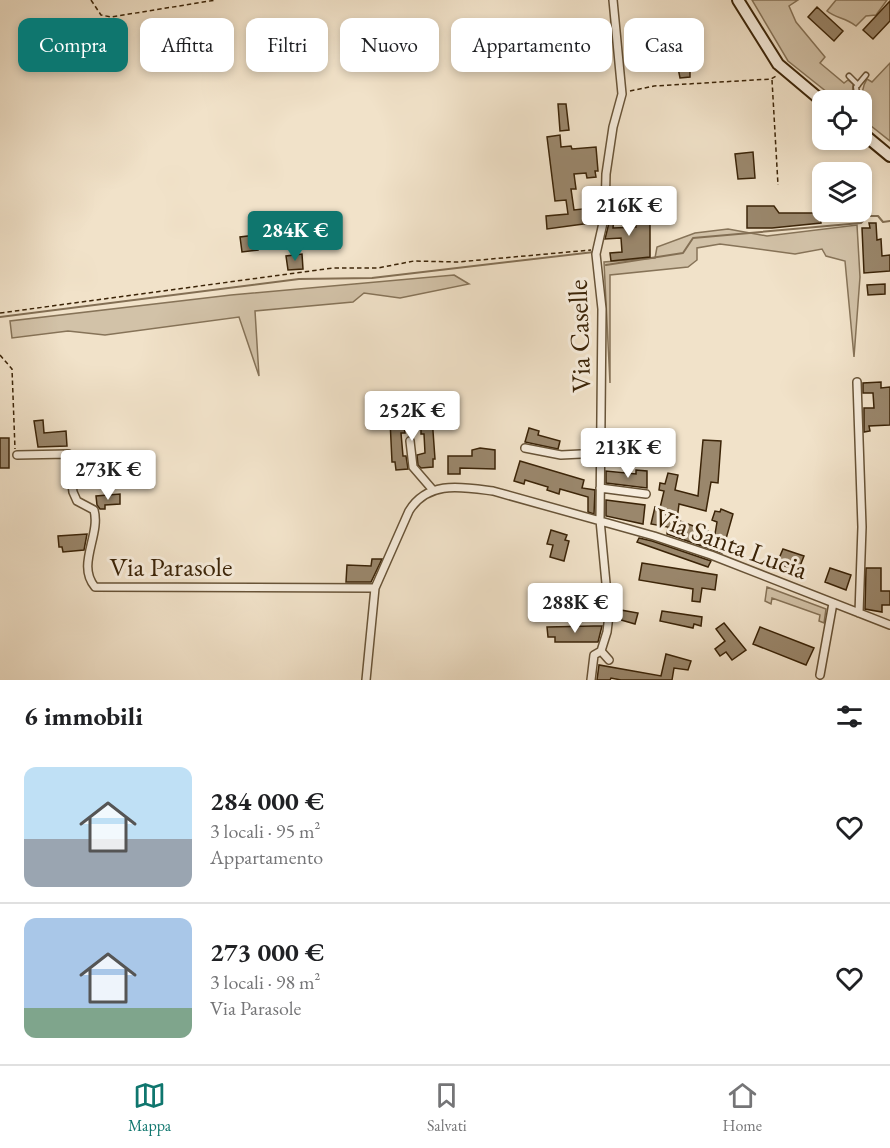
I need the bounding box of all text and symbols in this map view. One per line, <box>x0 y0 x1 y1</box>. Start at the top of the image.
chip: Compra <box>18 18 128 72</box>
chip: Affitta <box>140 18 234 72</box>
chip: Filtri <box>246 18 328 72</box>
chip: Nuovo <box>340 18 439 72</box>
chip: Appartamento <box>451 18 612 72</box>
chip: Casa <box>624 18 704 72</box>
map controls <box>812 90 872 222</box>
button: locate <box>812 90 872 150</box>
button: layers <box>812 162 872 222</box>
pin: 216K € <box>580 186 678 237</box>
text: 216K € <box>596 192 662 218</box>
pin: 284K € <box>246 211 344 262</box>
text: 284K € <box>262 217 328 243</box>
street label: Via Caselle <box>560 279 598 393</box>
pin: 252K € <box>363 391 461 442</box>
text: 252K € <box>379 397 445 423</box>
pin: 213K € <box>579 428 677 479</box>
text: 213K € <box>595 434 661 460</box>
pin: 273K € <box>59 450 157 501</box>
text: 273K € <box>75 456 141 482</box>
street label: Via Santa Lucia <box>649 499 813 587</box>
street label: Via Parasole <box>109 549 233 584</box>
pin: 288K € <box>526 583 624 634</box>
text: 288K € <box>542 589 608 615</box>
text: 6 immobili <box>24 699 143 733</box>
icon: filters <box>833 700 866 733</box>
text: 284 000 € <box>210 784 324 818</box>
icon: home <box>72 791 144 863</box>
icon: heart <box>833 811 866 844</box>
text: 3 locali · 95 m² <box>210 818 321 844</box>
text: Appartamento <box>210 844 323 870</box>
text: 273 000 € <box>210 935 324 969</box>
icon: home <box>72 942 144 1014</box>
icon: heart <box>833 962 866 995</box>
text: 3 locali · 98 m² <box>210 969 321 995</box>
text: Via Parasole <box>210 995 301 1021</box>
tab: Mappa <box>128 1079 171 1136</box>
tab: Salvati <box>427 1079 467 1136</box>
tab: Home <box>722 1079 762 1136</box>

